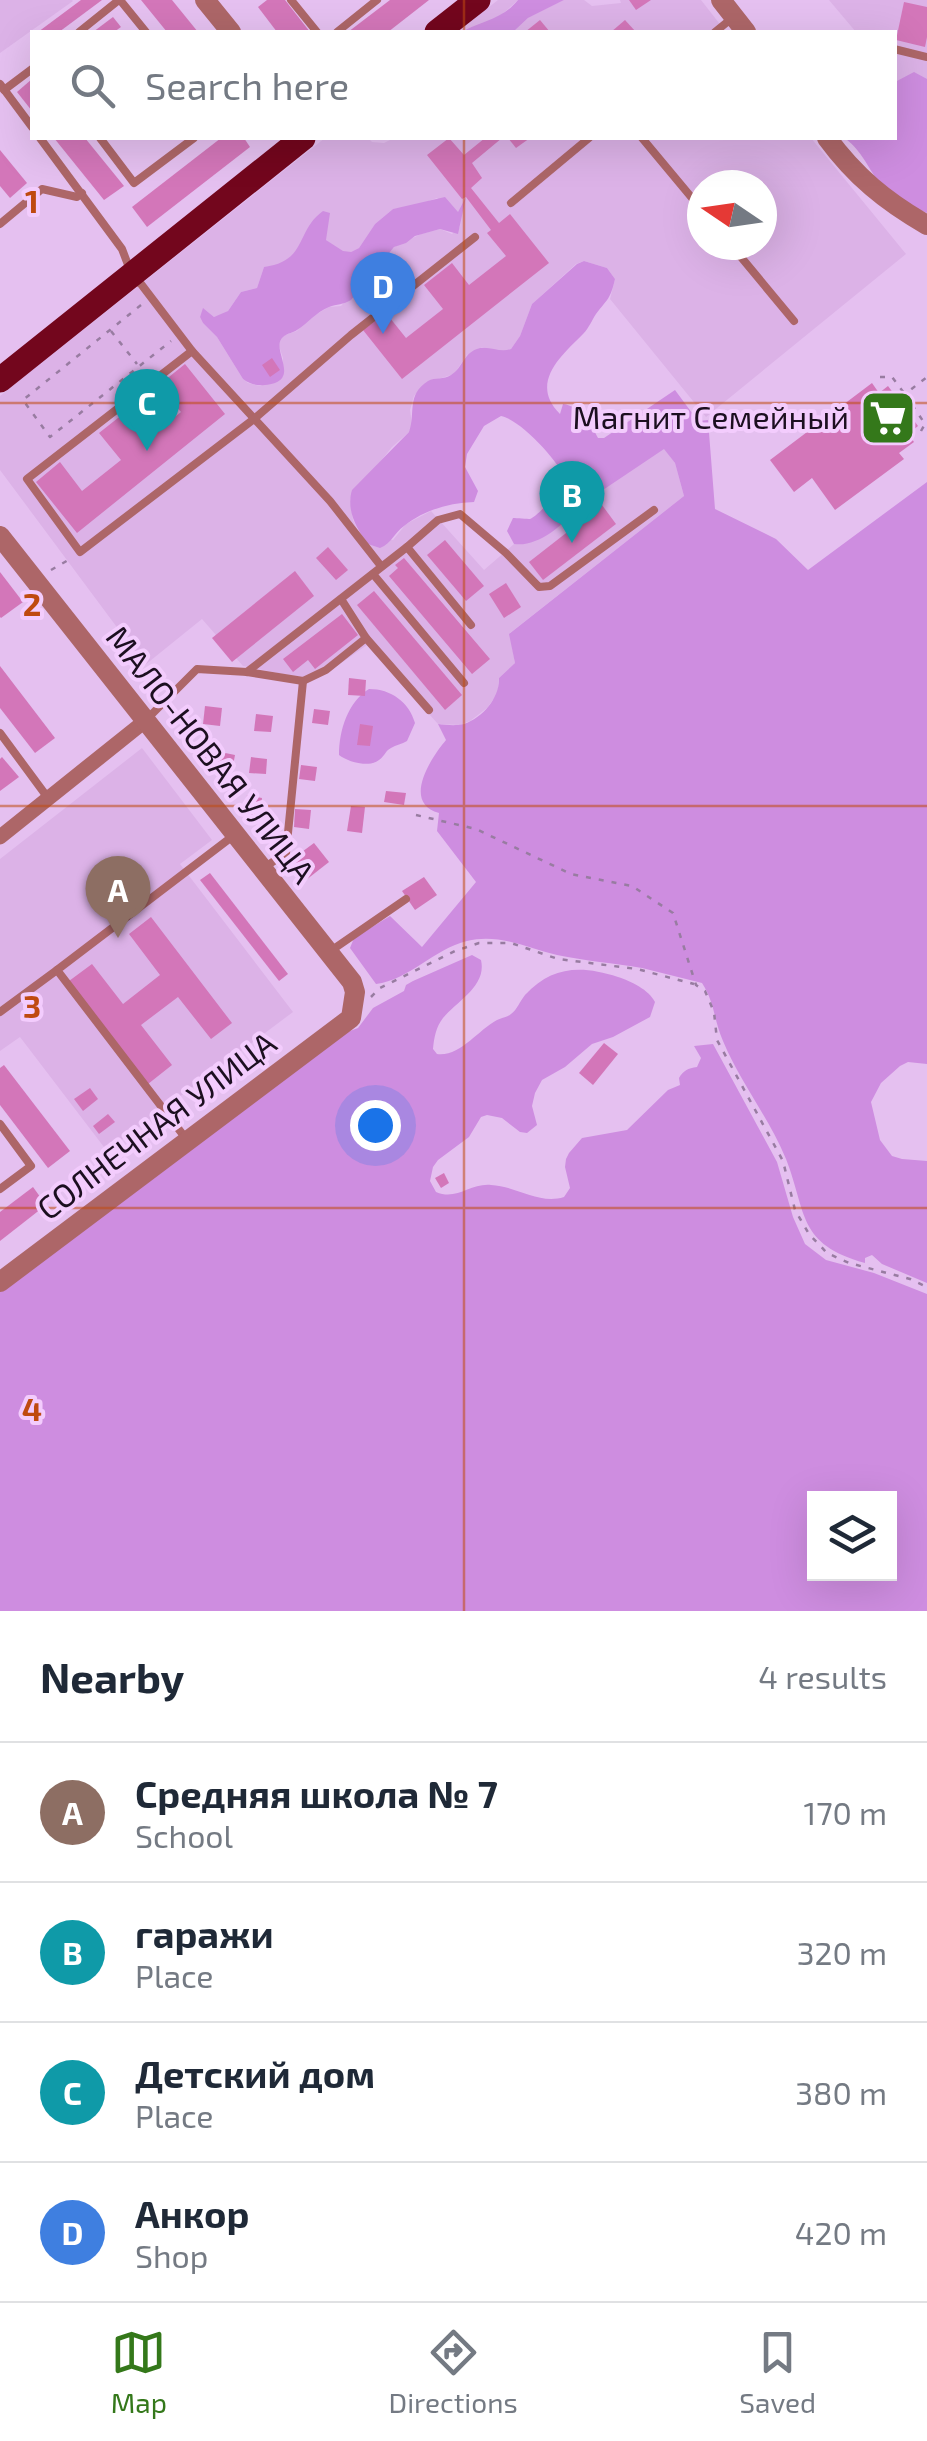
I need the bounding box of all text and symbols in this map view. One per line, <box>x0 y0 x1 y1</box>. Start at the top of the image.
search box <box>30 30 897 140</box>
icon: search <box>65 58 120 113</box>
text: Search here <box>145 62 349 108</box>
north arrow <box>687 170 777 260</box>
text: 1 <box>25 181 39 219</box>
pin: D <box>350 252 416 334</box>
pin: C <box>114 368 180 451</box>
supermarket icon: Магнит Семейный <box>858 388 918 448</box>
place label: Магнит Семейный <box>573 397 849 435</box>
pin: B <box>540 460 604 543</box>
text: 2 <box>23 584 41 622</box>
street label: МАЛО-НОВАЯ УЛИЦА <box>100 618 324 890</box>
pin: A <box>86 856 150 938</box>
text: 3 <box>23 986 41 1024</box>
street label: СОЛНЕЧНАЯ УЛИЦА <box>29 1022 283 1226</box>
your location <box>350 1100 401 1151</box>
text: 4 <box>22 1389 42 1427</box>
map controls <box>807 1491 897 1581</box>
button: layers <box>807 1491 897 1581</box>
text: Nearby <box>40 1651 184 1701</box>
text: 4 results <box>758 1657 887 1695</box>
text: Средняя школа № 7 <box>135 1770 498 1816</box>
text: A <box>62 1793 83 1831</box>
text: 170 m <box>803 1793 887 1831</box>
text: School <box>135 1816 233 1854</box>
text: гаражи <box>135 1910 274 1956</box>
text: B <box>62 1933 83 1971</box>
text: 320 m <box>797 1933 887 1971</box>
text: Place <box>135 1956 214 1994</box>
text: Детский дом <box>135 2050 375 2096</box>
text: C <box>63 2073 82 2111</box>
text: 380 m <box>795 2073 887 2111</box>
text: Place <box>135 2096 214 2134</box>
text: Анкор <box>135 2190 249 2236</box>
text: D <box>62 2213 83 2251</box>
text: 420 m <box>795 2213 887 2251</box>
text: Shop <box>135 2236 208 2274</box>
tab: Map <box>111 2325 167 2419</box>
tab: Directions <box>389 2325 518 2419</box>
tab: Saved <box>739 2325 816 2419</box>

